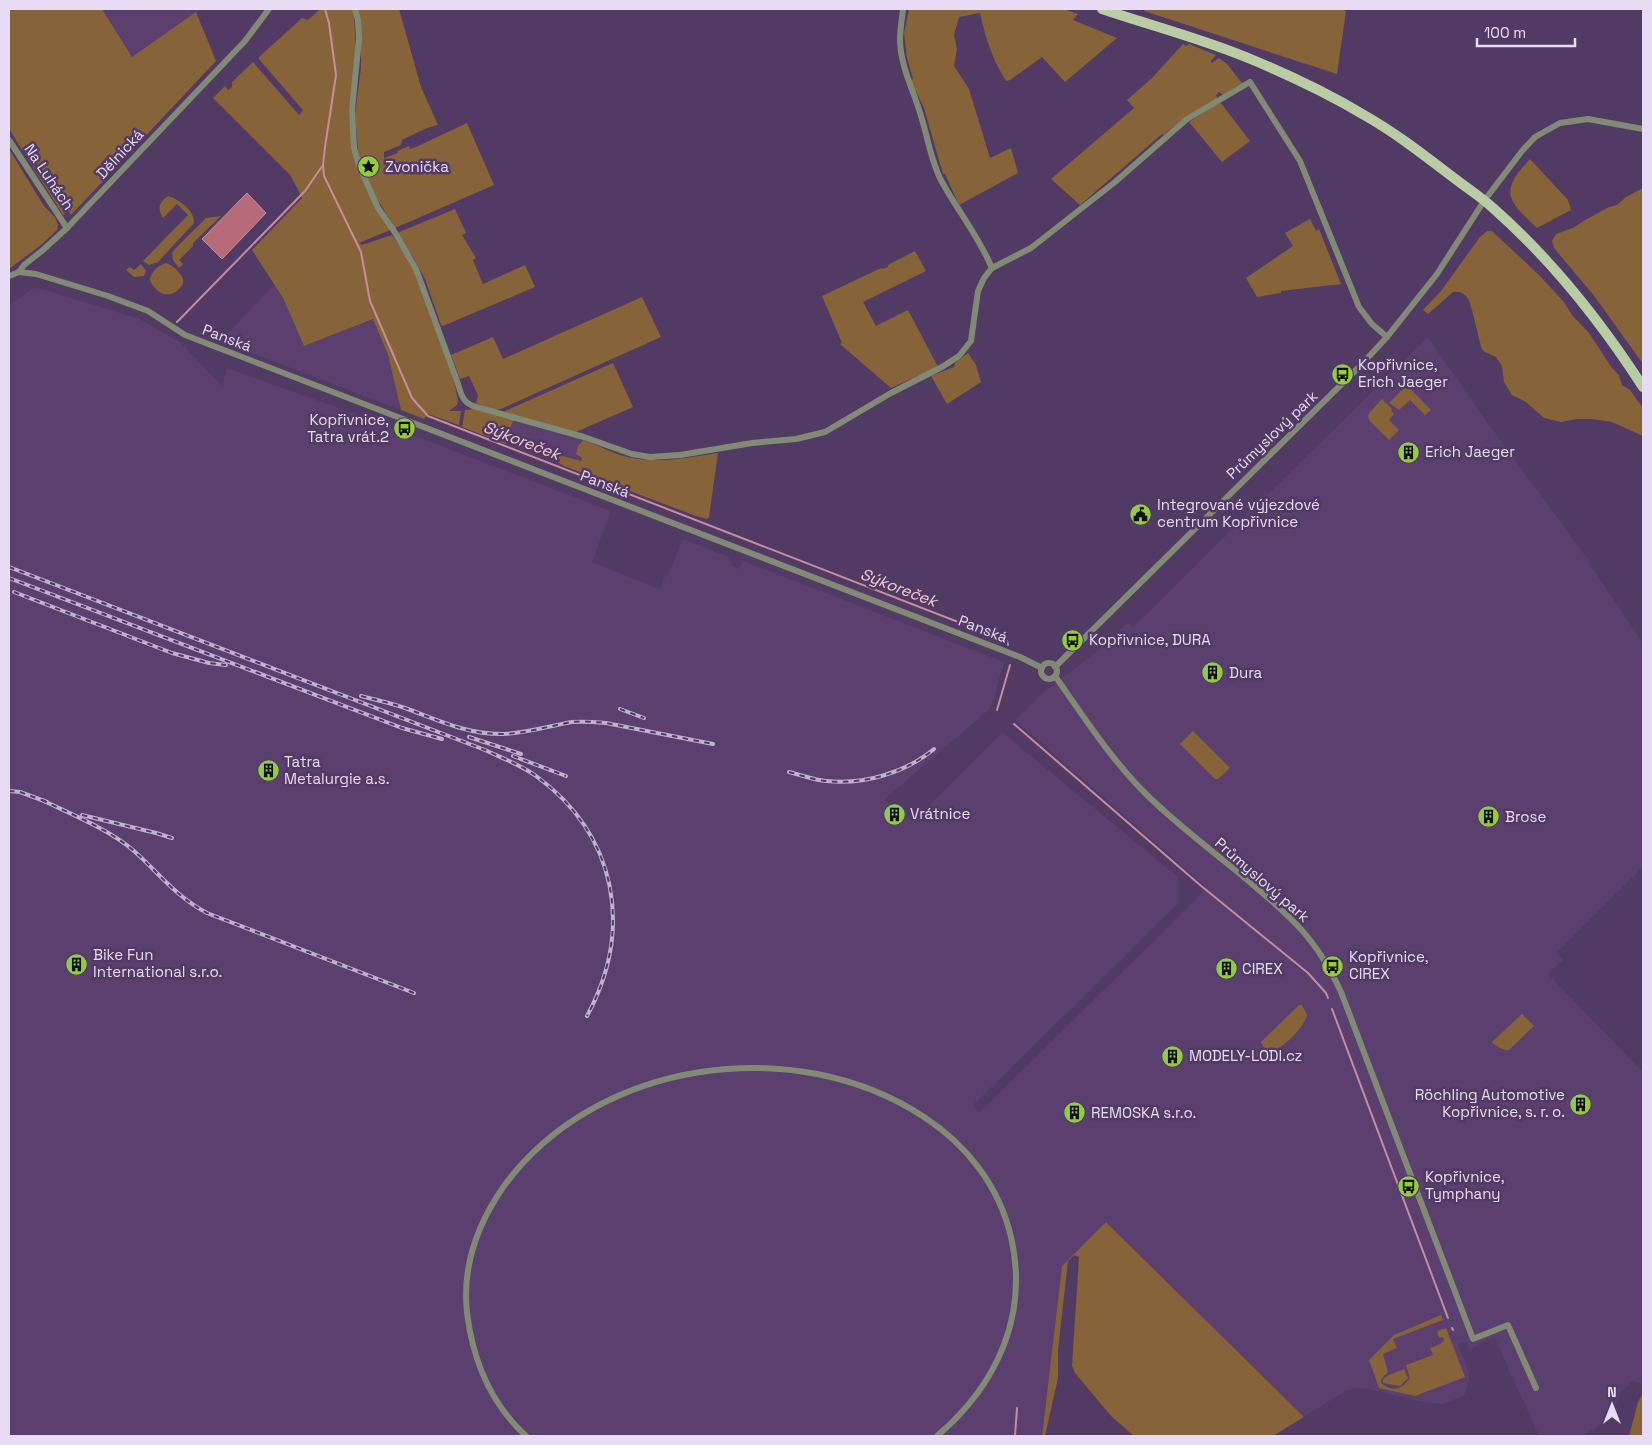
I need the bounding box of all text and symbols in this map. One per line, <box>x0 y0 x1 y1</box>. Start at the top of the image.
scale bar <box>1477 15 1574 47</box>
text: 100 m <box>1484 23 1526 42</box>
street label: Dělnická <box>92 125 148 182</box>
street label: Na Luhách <box>20 140 78 213</box>
place icon: Zvonička <box>357 155 381 179</box>
place label: Zvonička <box>385 157 449 176</box>
street label: Panská <box>200 320 255 356</box>
place label: Kopřivnice, Erich Jaeger <box>1358 355 1448 391</box>
bus stop icon: Kopřivnice, Erich Jaeger <box>1330 362 1354 386</box>
street label: Průmyslový park <box>1222 386 1321 483</box>
place label: Kopřivnice, Tatra vrát.2 <box>307 410 389 446</box>
water label: Sýkoreček <box>480 416 565 466</box>
bus stop icon: Kopřivnice, Tatra vrát.2 <box>393 417 417 441</box>
building icon: Erich Jaeger <box>1397 440 1421 464</box>
place label: Erich Jaeger <box>1425 442 1515 461</box>
street label: Panská <box>578 466 633 502</box>
place label: Integrované výjezdové centrum Kopřivnice <box>1157 495 1320 531</box>
public building icon: Integrované výjezdové centrum Kopřivnice <box>1129 502 1153 526</box>
water label: Sýkoreček <box>857 563 942 613</box>
street label: Panská <box>956 611 1011 647</box>
bus stop icon: Kopřivnice, DURA <box>1061 628 1085 652</box>
place label: Kopřivnice, DURA <box>1089 630 1211 649</box>
building icon: Dura <box>1201 661 1225 685</box>
place label: Dura <box>1229 663 1263 682</box>
place label: Tatra Metalurgie a.s. <box>284 752 389 788</box>
building icon: Tatra Metalurgie a.s. <box>256 759 280 783</box>
building icon: Vrátnice <box>882 802 906 826</box>
place label: Vrátnice <box>910 804 970 823</box>
building icon: Brose <box>1477 805 1501 829</box>
place label: Brose <box>1505 807 1546 826</box>
street label: Průmyslový park <box>1211 833 1314 926</box>
place label: Bike Fun International s.r.o. <box>93 945 222 981</box>
place label: Kopřivnice, CIREX <box>1349 947 1429 983</box>
building icon: Bike Fun International s.r.o. <box>65 952 89 976</box>
bus stop icon: Kopřivnice, CIREX <box>1321 954 1345 978</box>
building icon: CIREX <box>1214 957 1238 981</box>
place label: CIREX <box>1242 959 1283 978</box>
building icon: MODELY-LODI.cz <box>1161 1044 1185 1068</box>
place label: MODELY-LODI.cz <box>1189 1046 1302 1065</box>
place label: Röchling Automotive Kopřivnice, s. r. o. <box>1415 1085 1565 1121</box>
building icon: Röchling Automotive Kopřivnice, s. r. o. <box>1569 1092 1593 1116</box>
building icon: REMOSKA s.r.o. <box>1063 1101 1087 1125</box>
place label: REMOSKA s.r.o. <box>1091 1103 1196 1122</box>
place label: Kopřivnice, Tymphany <box>1425 1167 1505 1203</box>
bus stop icon: Kopřivnice, Tymphany <box>1397 1174 1421 1198</box>
north arrow <box>1587 1380 1637 1430</box>
text: N <box>1607 1383 1617 1401</box>

